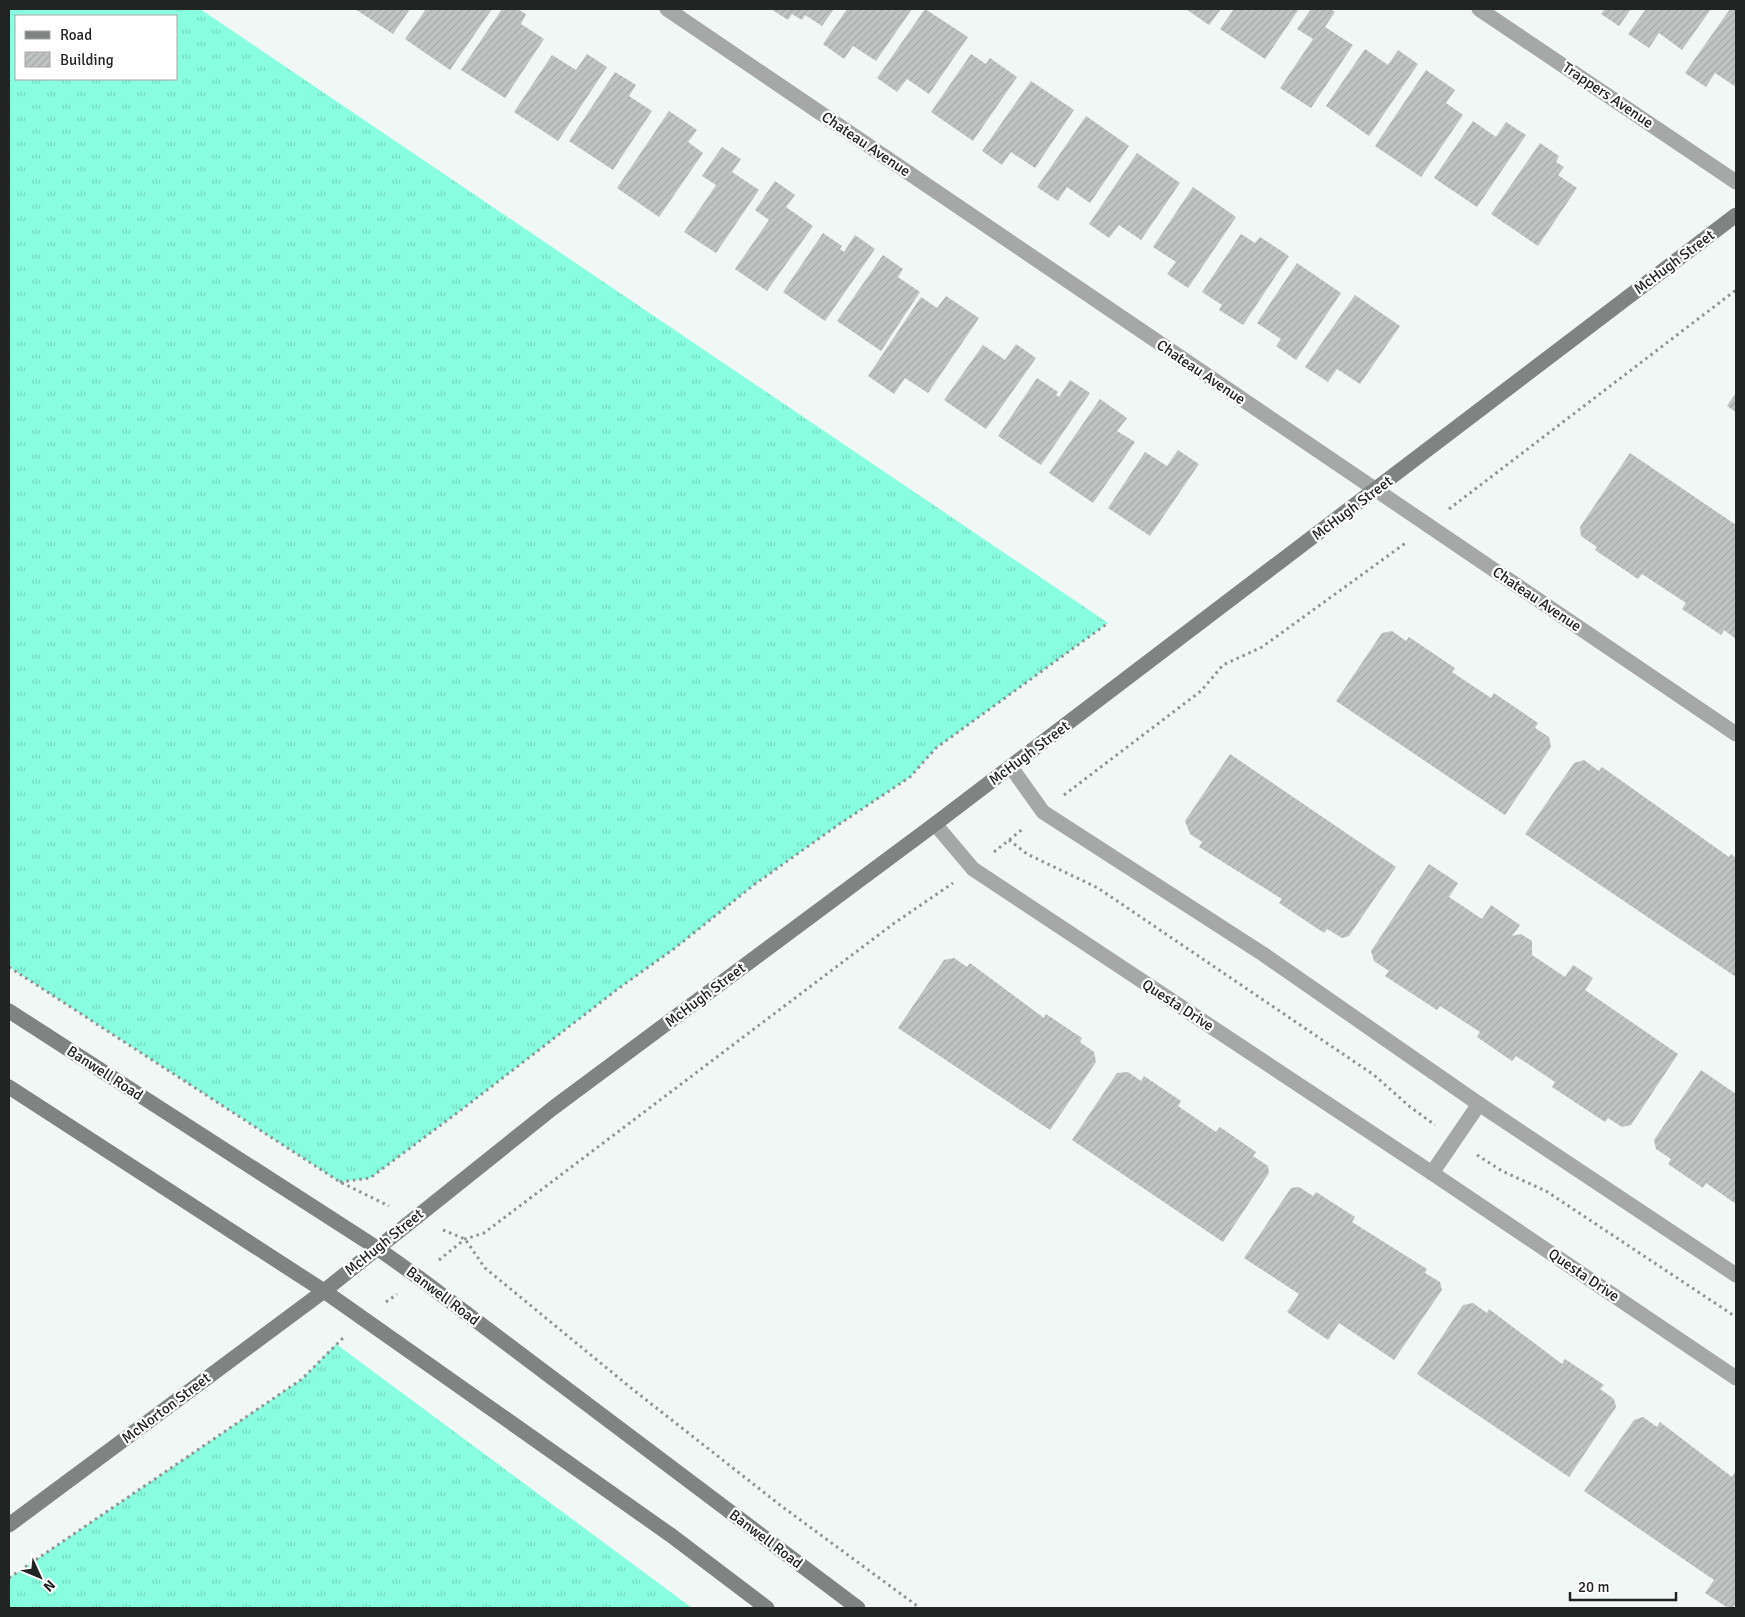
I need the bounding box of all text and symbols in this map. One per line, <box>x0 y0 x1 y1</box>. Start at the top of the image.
legend <box>15 15 178 80</box>
text: Road <box>60 26 92 44</box>
text: Building <box>60 51 114 69</box>
street label: Trappers Avenue <box>1559 58 1657 132</box>
street label: Chateau Avenue <box>818 108 914 180</box>
street label: McHugh Street <box>1630 226 1718 298</box>
street label: Chateau Avenue <box>1153 336 1249 408</box>
street label: McHugh Street <box>1308 472 1396 544</box>
street label: Chateau Avenue <box>1489 563 1585 635</box>
street label: McHugh Street <box>985 717 1073 789</box>
street label: McHugh Street <box>661 959 749 1031</box>
street label: Questa Drive <box>1139 975 1217 1035</box>
street label: Banwell Road <box>64 1042 146 1104</box>
street label: McHugh Street <box>341 1205 427 1279</box>
street label: Questa Drive <box>1545 1245 1623 1305</box>
street label: Banwell Road <box>403 1263 483 1329</box>
street label: McNorton Street <box>118 1369 214 1447</box>
street label: Banwell Road <box>726 1506 806 1572</box>
north arrow <box>15 1552 65 1602</box>
scale bar <box>1570 1570 1676 1602</box>
text: N <box>39 1576 58 1595</box>
text: 20 m <box>1578 1578 1609 1596</box>

